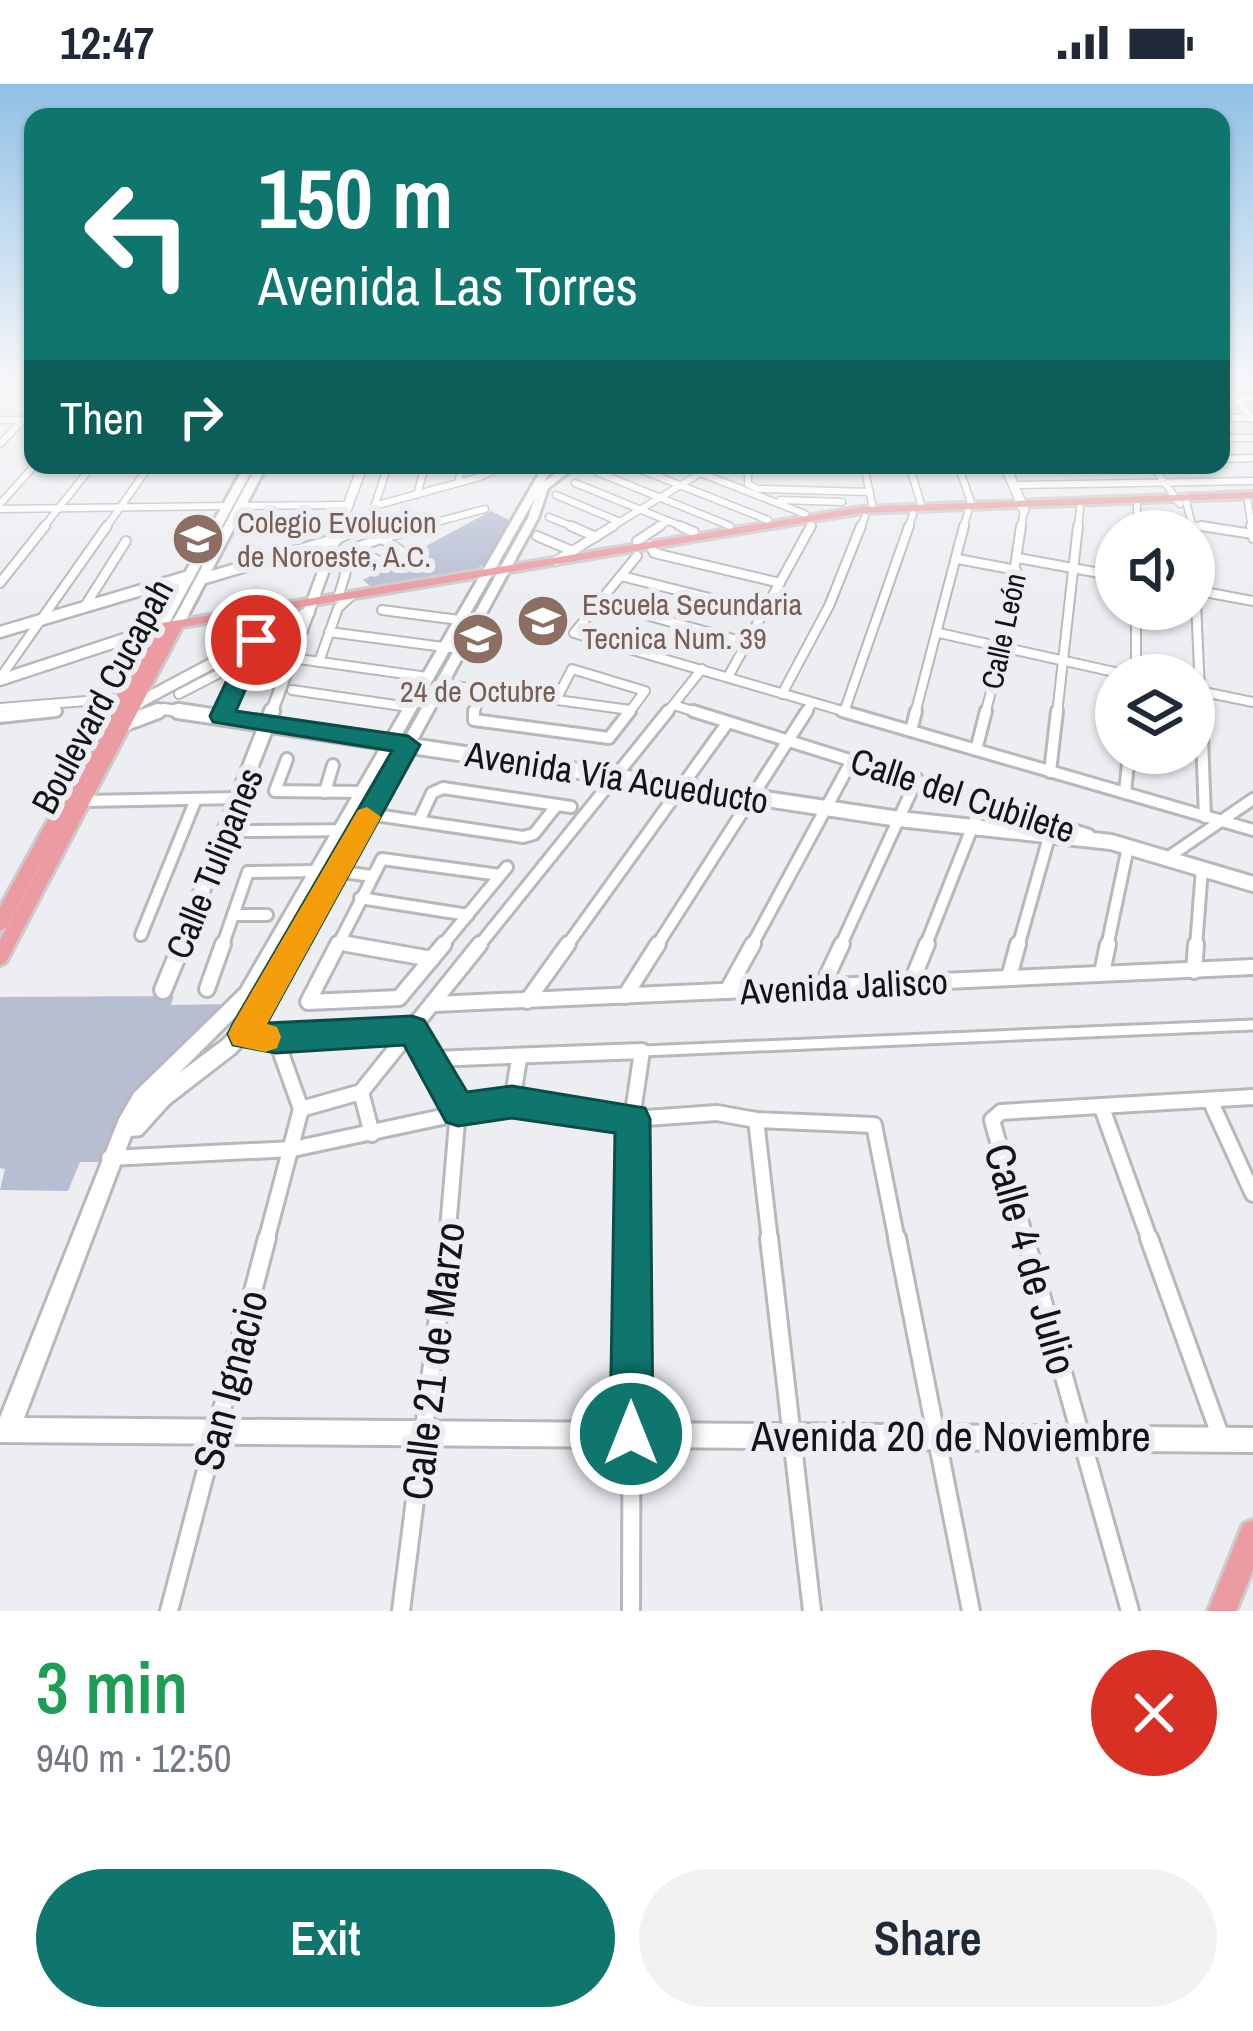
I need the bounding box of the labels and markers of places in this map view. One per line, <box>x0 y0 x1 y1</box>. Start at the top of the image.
place label: Colegio Evolucion de Noroeste, A.C. <box>237 502 437 576</box>
school or university icon: Colegio Evolucion de Noroeste, A.C. <box>170 511 226 567</box>
place label: Escuela Secundaria Tecnica Num. 39 <box>582 584 802 658</box>
pin <box>205 589 307 691</box>
school or university icon: Escuela Secundaria Tecnica Num. 39 <box>515 593 571 649</box>
school or university icon: 24 de Octubre <box>450 611 506 667</box>
place label: 24 de Octubre <box>400 671 556 711</box>

